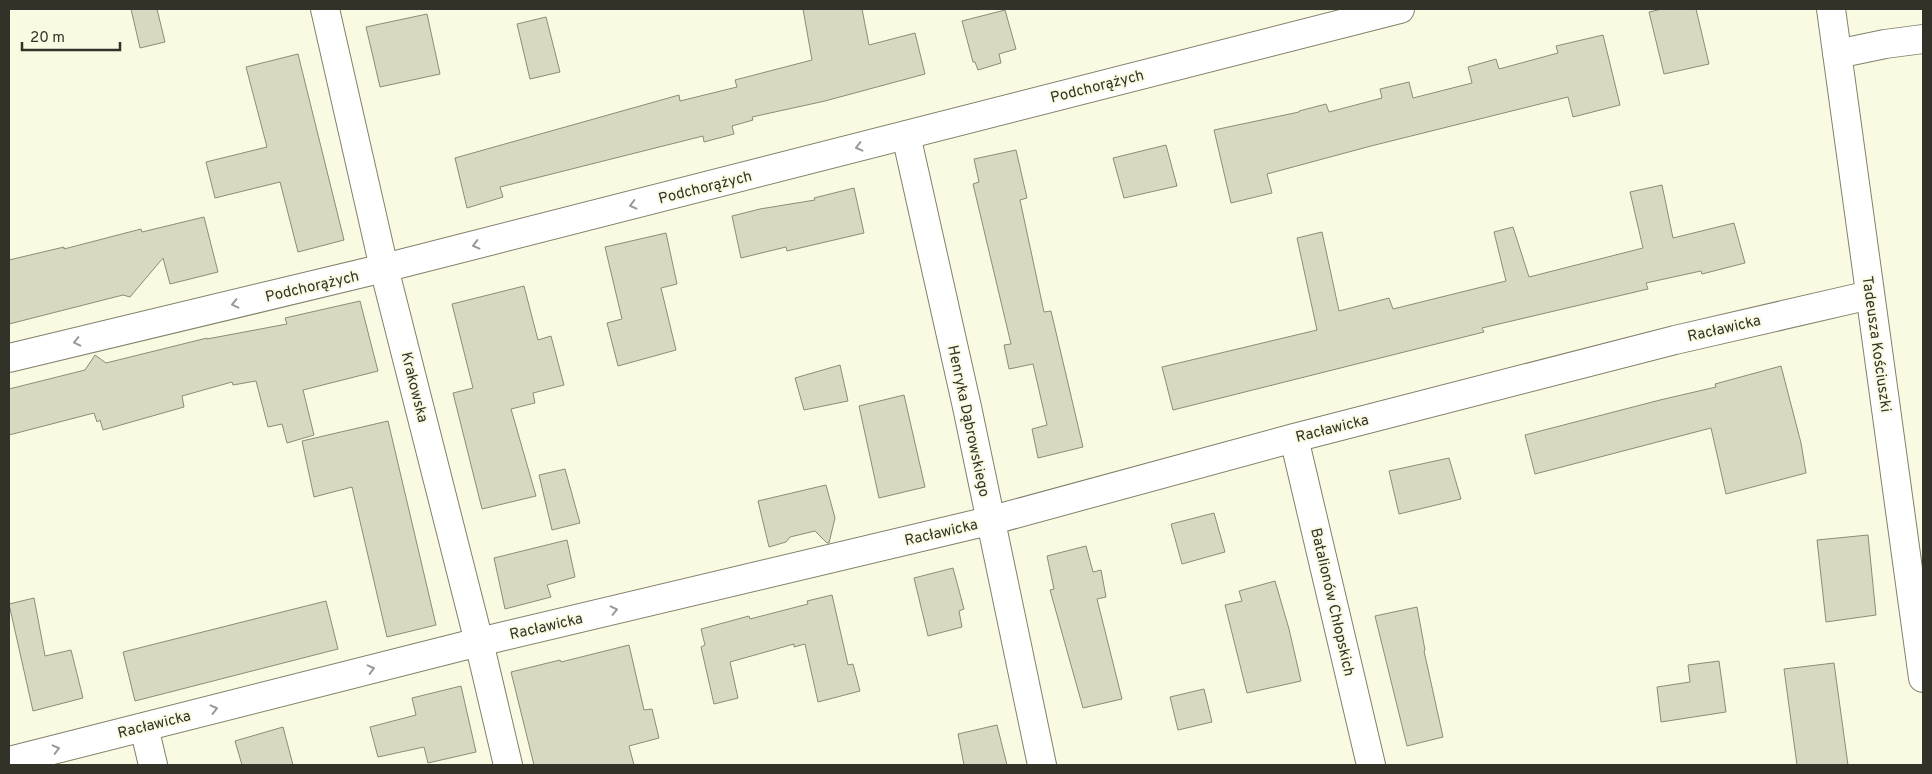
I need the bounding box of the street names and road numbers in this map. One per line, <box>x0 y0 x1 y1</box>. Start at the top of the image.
street label: Podchorążych <box>1049 67 1146 108</box>
street label: Podchorążych <box>657 168 754 209</box>
street label: Podchorążych <box>264 267 361 307</box>
street label: Tadeusza Kościuszki <box>1857 275 1894 414</box>
street label: Racławicka <box>1686 312 1763 347</box>
street label: Henryka Dąbrowskiego <box>942 344 993 499</box>
street label: Krakowska <box>396 350 431 425</box>
street label: Racławicka <box>1294 411 1371 448</box>
street label: Racławicka <box>903 516 980 551</box>
street label: Batalionów Chłopskich <box>1305 526 1358 678</box>
street label: Racławicka <box>508 610 585 645</box>
street label: Racławicka <box>116 707 193 744</box>

